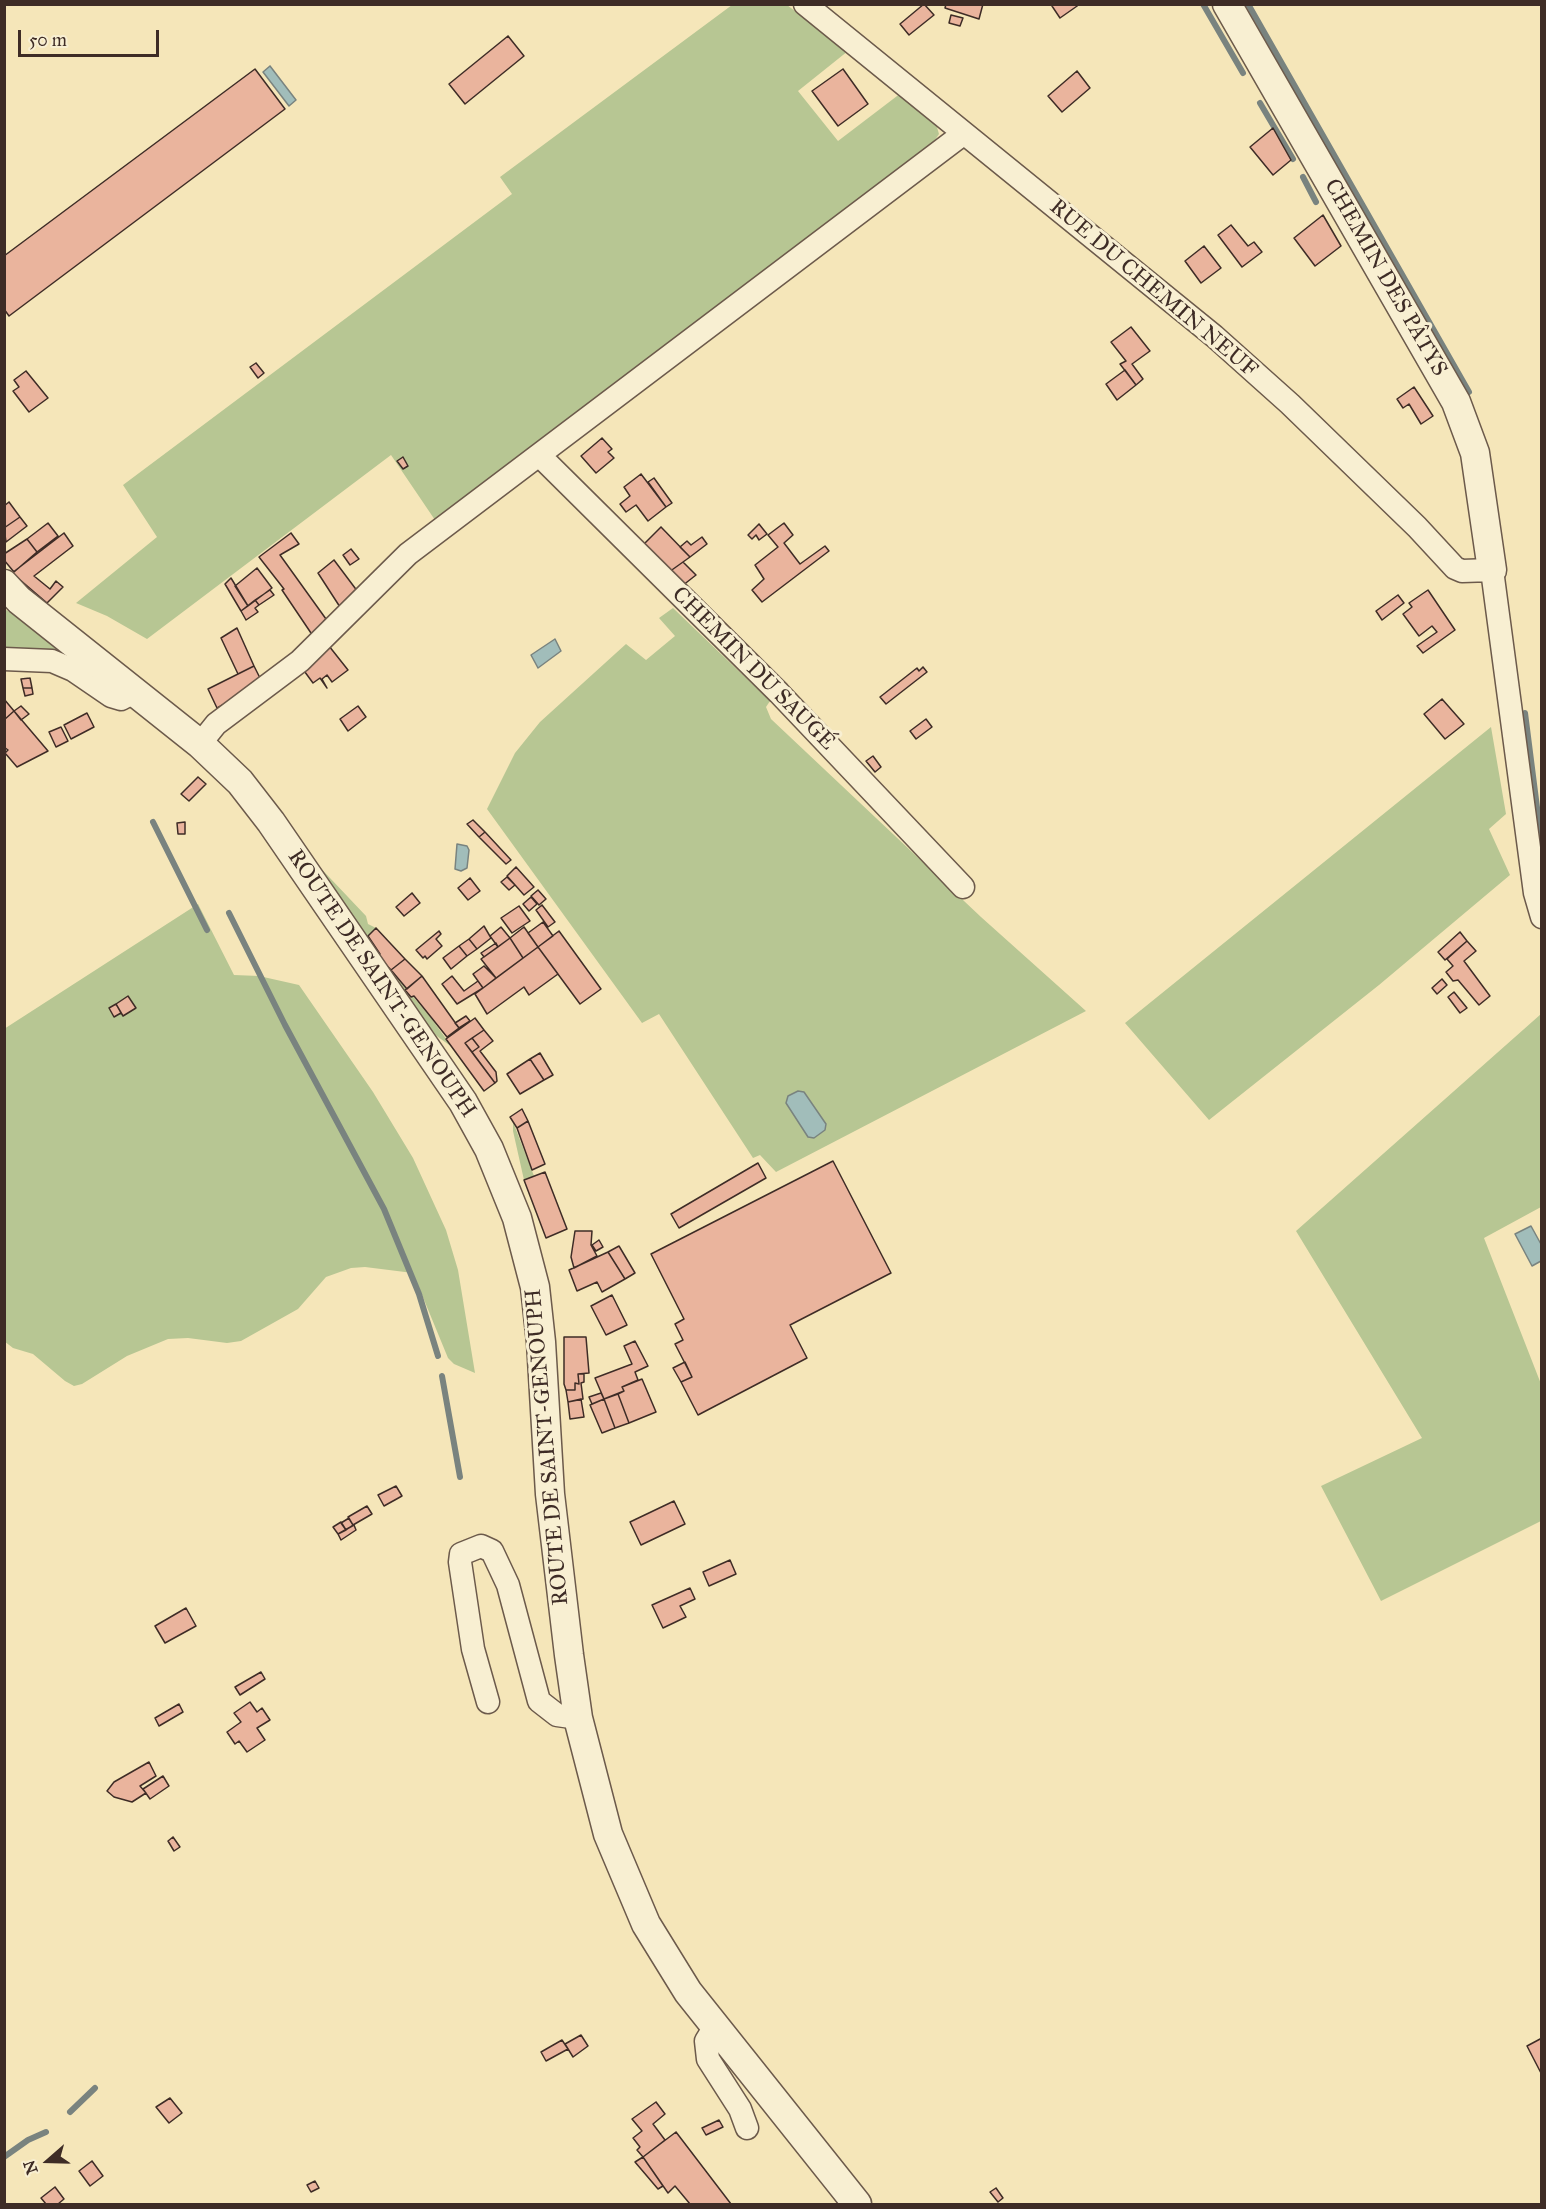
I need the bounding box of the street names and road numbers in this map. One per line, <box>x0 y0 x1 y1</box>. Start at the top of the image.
street label: CHEMIN DES PÂTYS <box>1318 175 1452 381</box>
street label: RUE DU CHEMIN NEUF <box>1044 194 1262 384</box>
street label: CHEMIN DU SAUGÉ <box>666 582 840 756</box>
street label: ROUTE DE SAINT-GENOUPH <box>281 845 481 1123</box>
street label: ROUTE DE SAINT-GENOUPH <box>521 1288 575 1606</box>

